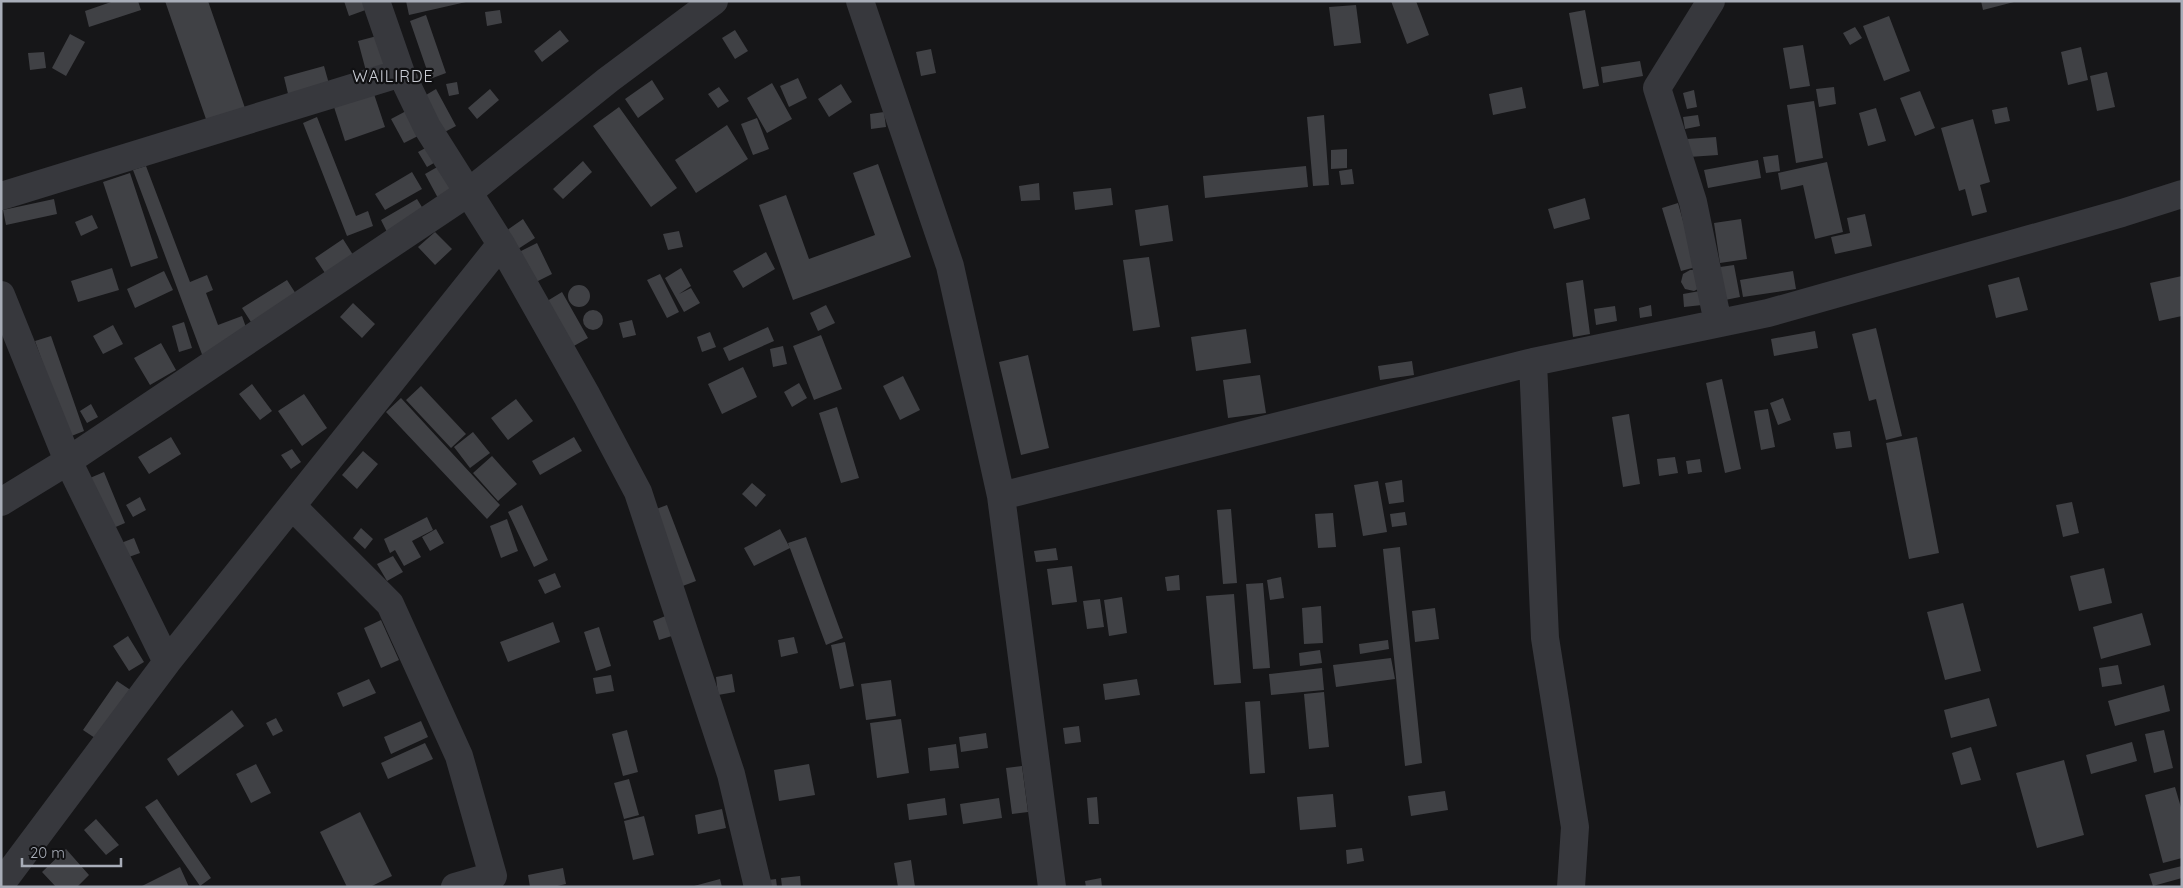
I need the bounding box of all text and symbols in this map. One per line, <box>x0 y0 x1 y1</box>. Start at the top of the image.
district label: WAILIRDE <box>352 66 434 86</box>
scale bar <box>22 836 121 868</box>
text: 20 m <box>30 843 65 862</box>

